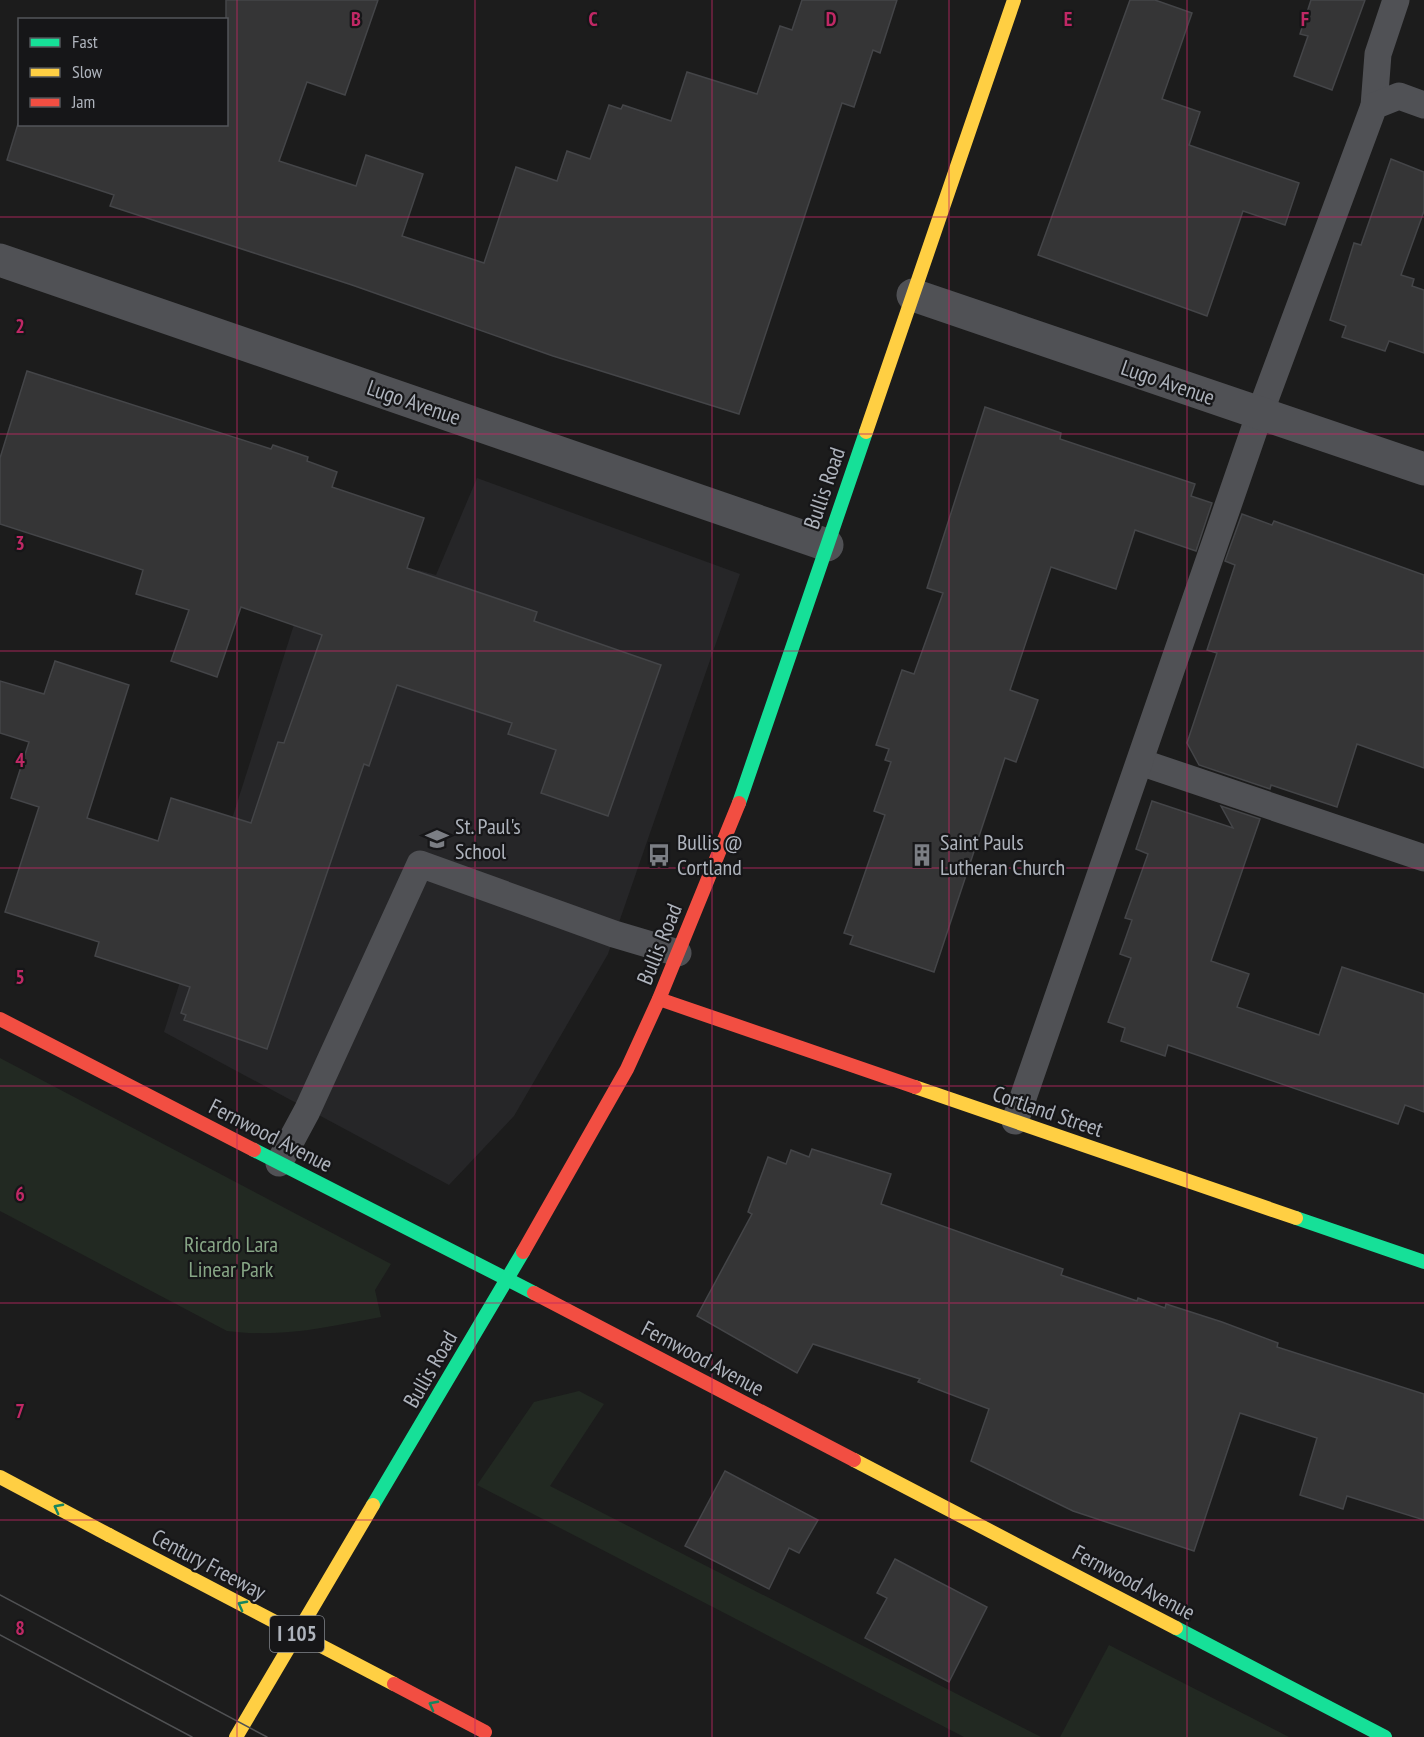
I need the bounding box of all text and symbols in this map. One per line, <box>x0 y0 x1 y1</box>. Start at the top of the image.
text: B <box>351 6 361 32</box>
text: C <box>588 6 598 32</box>
text: D <box>826 6 837 32</box>
text: E <box>1064 6 1072 32</box>
text: F <box>1301 6 1309 32</box>
legend <box>18 18 228 126</box>
text: Fast <box>72 30 98 53</box>
text: Slow <box>72 60 103 83</box>
text: Jam <box>71 90 95 113</box>
text: 2 <box>15 313 25 339</box>
street label: Lugo Avenue <box>1118 353 1218 411</box>
street label: Lugo Avenue <box>364 373 464 431</box>
street label: Bullis Road <box>797 443 851 533</box>
text: 3 <box>15 530 25 556</box>
text: 4 <box>15 747 25 773</box>
place label: St. Paul's School <box>455 812 521 865</box>
school or university icon: St. Paul's School <box>424 826 450 852</box>
place label: Bullis @ Cortland <box>677 828 743 881</box>
place label: Saint Pauls Lutheran Church <box>940 828 1065 881</box>
bus stop icon: Bullis @ Cortland <box>646 842 672 868</box>
building icon: Saint Pauls Lutheran Church <box>909 842 935 868</box>
street label: Bullis Road <box>630 900 688 988</box>
text: 5 <box>15 964 25 990</box>
street label: Cortland Street <box>989 1079 1107 1143</box>
street label: Fernwood Avenue <box>205 1092 337 1178</box>
text: 6 <box>15 1181 25 1207</box>
park label: Ricardo Lara Linear Park <box>184 1230 278 1283</box>
street label: Fernwood Avenue <box>637 1314 769 1402</box>
street label: Bullis Road <box>397 1325 463 1413</box>
text: 7 <box>15 1398 25 1424</box>
one-way arrow <box>53 1503 64 1515</box>
street label: Century Freeway <box>147 1522 271 1606</box>
street label: Fernwood Avenue <box>1068 1538 1200 1626</box>
one-way arrow <box>237 1600 248 1612</box>
text: 8 <box>15 1615 25 1641</box>
road number: I 105 <box>270 1616 324 1652</box>
one-way arrow <box>429 1701 440 1712</box>

